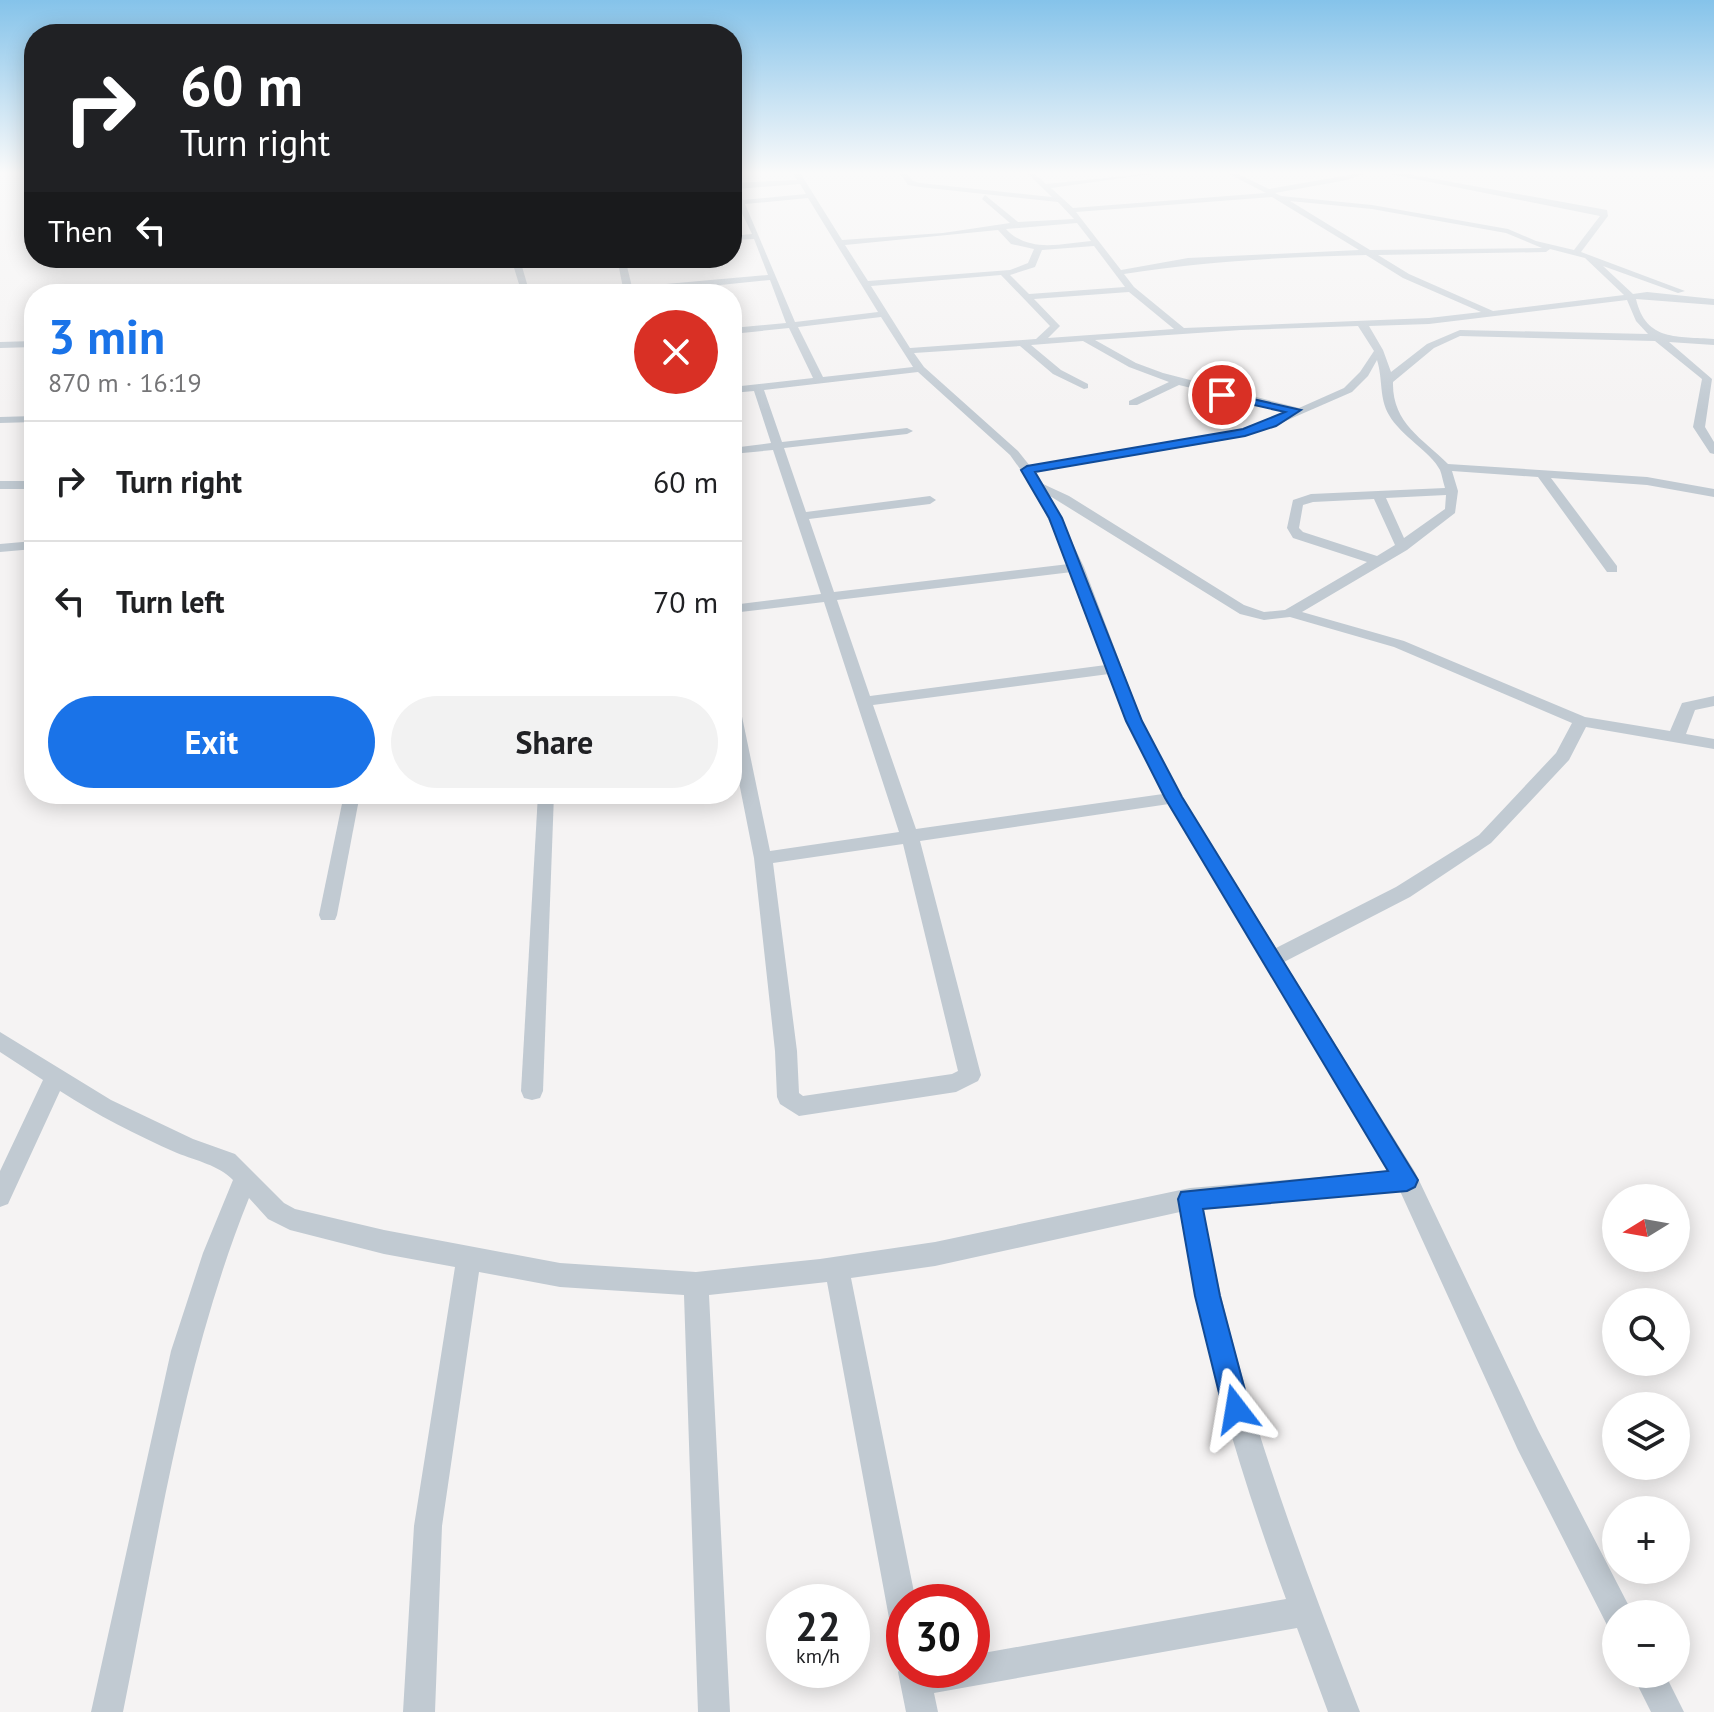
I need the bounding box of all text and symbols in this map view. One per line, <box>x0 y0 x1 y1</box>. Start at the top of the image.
text: 60 m <box>180 49 303 121</box>
icon: right <box>48 56 152 160</box>
text: Turn right <box>180 119 330 166</box>
icon: left <box>129 208 173 252</box>
text: Then <box>48 211 113 250</box>
text: 3 min <box>48 305 165 367</box>
button: close <box>634 310 718 394</box>
pin <box>1188 361 1256 429</box>
text: 870 m · 16:19 <box>48 366 202 399</box>
icon: arrive <box>1200 373 1244 417</box>
icon: right <box>48 459 92 503</box>
text: Turn right <box>116 462 242 501</box>
text: 60 m <box>653 462 718 501</box>
icon: left <box>48 579 92 623</box>
text: Turn left <box>116 582 224 621</box>
text: 70 m <box>653 582 718 621</box>
button: Exit <box>48 696 375 788</box>
button: Share <box>391 696 718 788</box>
north arrow <box>1602 1184 1690 1272</box>
map controls <box>1602 1184 1690 1688</box>
button: search <box>1602 1288 1690 1376</box>
position arrow <box>1194 1367 1278 1451</box>
button: layers <box>1602 1392 1690 1480</box>
button: + <box>1602 1496 1690 1584</box>
speed limit sign: 30 <box>886 1584 990 1688</box>
text: 22 <box>795 1600 841 1652</box>
button: − <box>1602 1600 1690 1688</box>
text: km/h <box>796 1643 840 1669</box>

